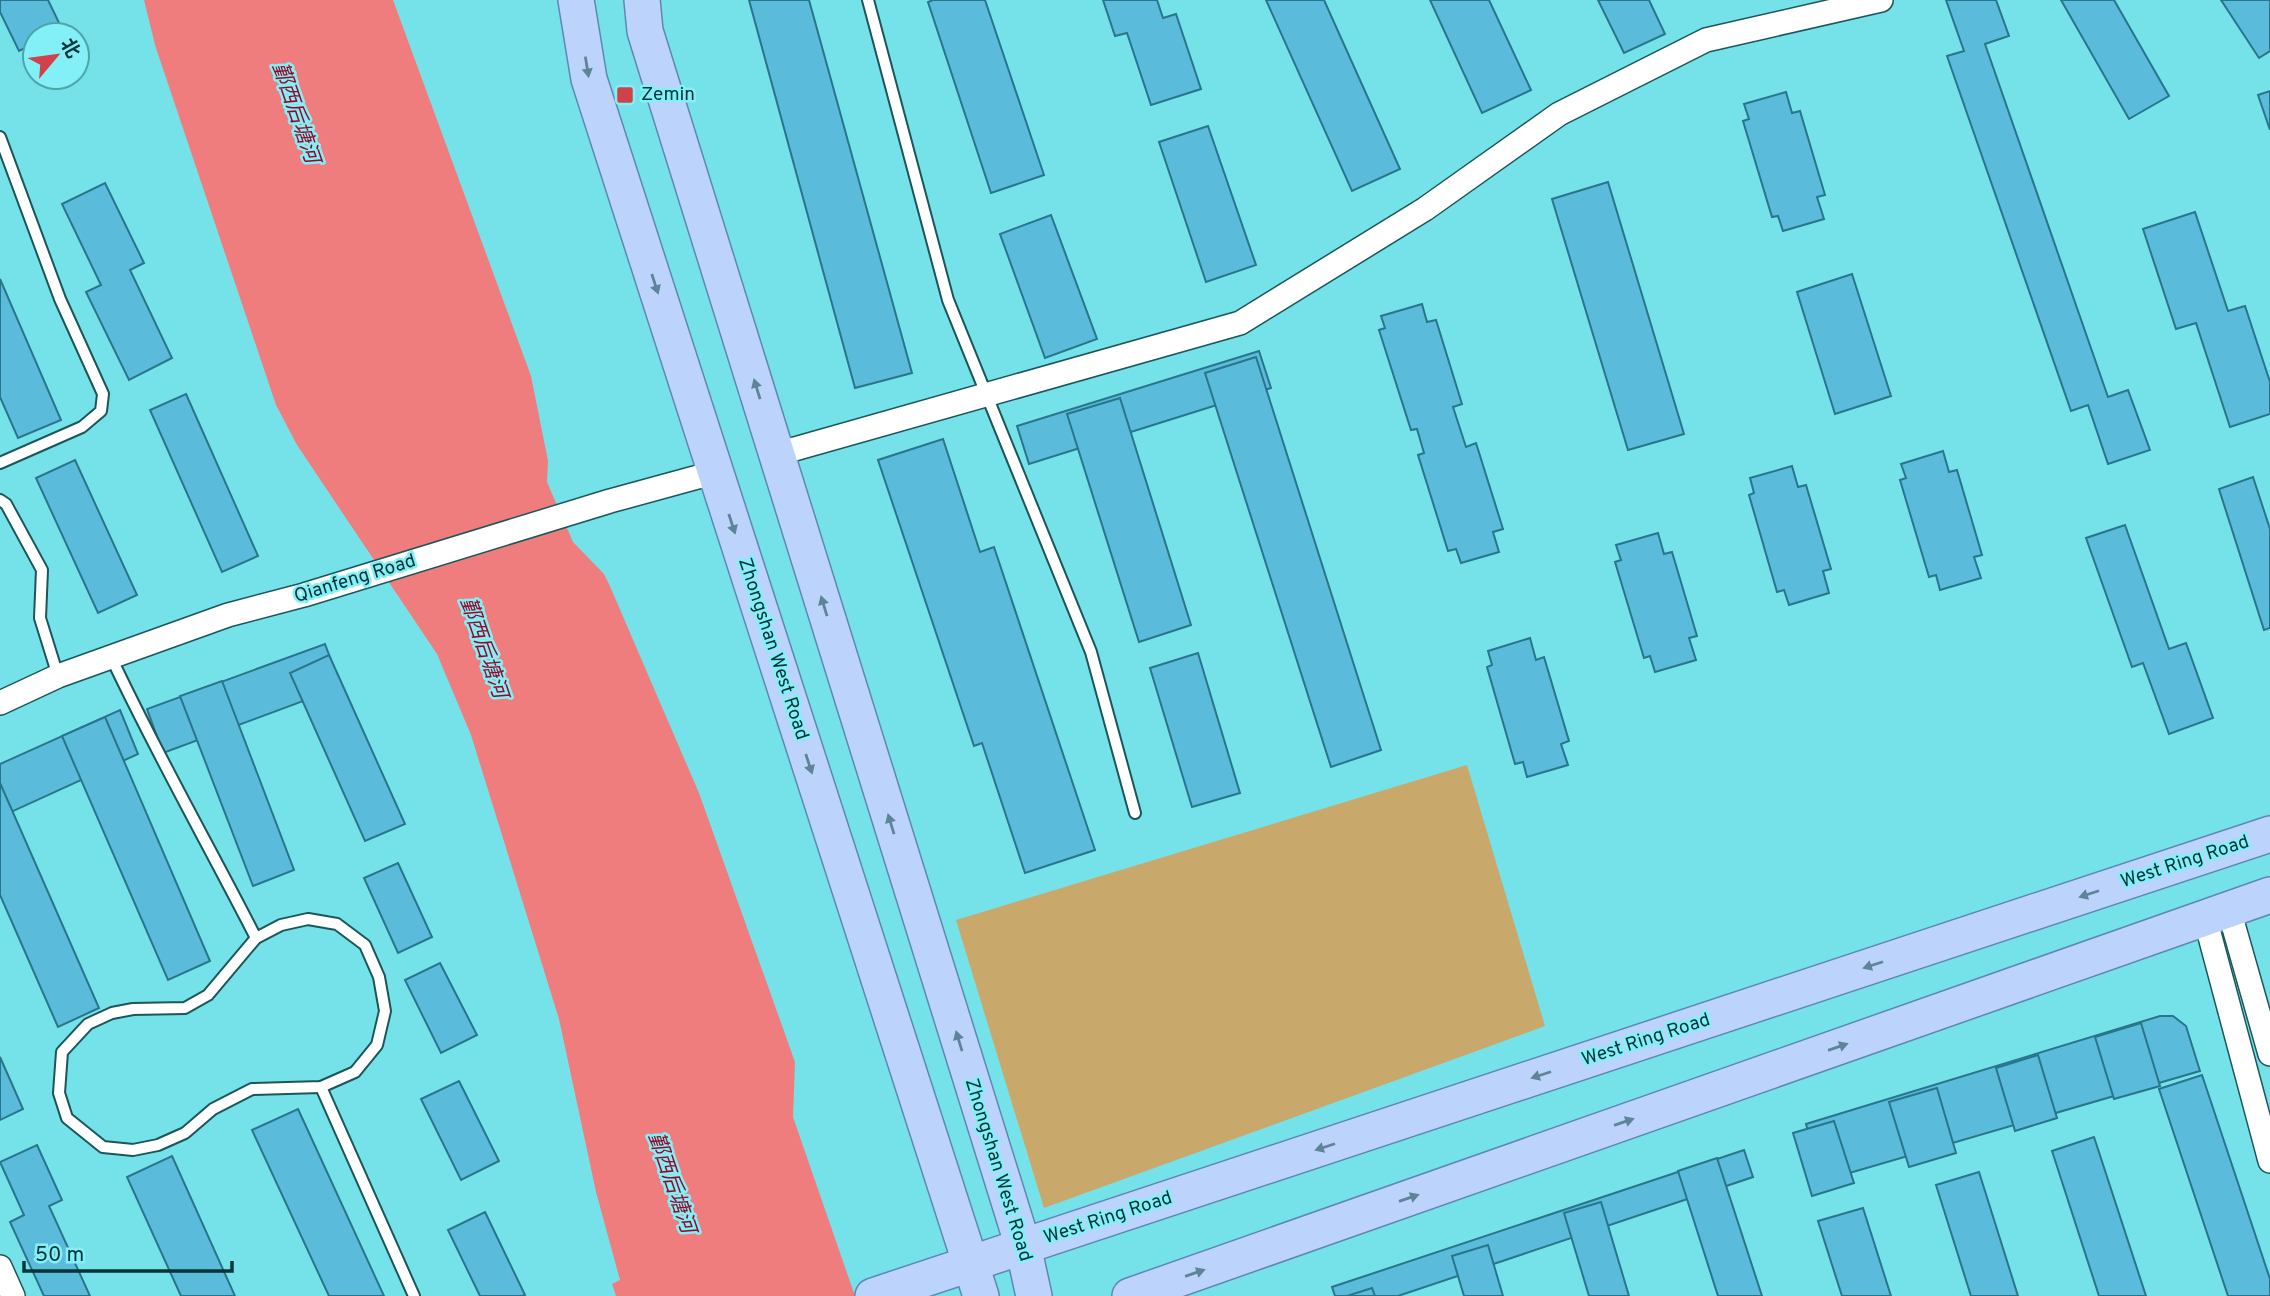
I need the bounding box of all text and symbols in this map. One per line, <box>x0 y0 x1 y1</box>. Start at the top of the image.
north arrow <box>21 21 91 91</box>
text: 北 <box>54 35 84 63</box>
one-way arrow <box>582 56 593 78</box>
water label: 鄞西后塘河 <box>265 59 326 171</box>
place label: Zemin <box>641 83 695 107</box>
marker: Zemin <box>615 85 635 105</box>
one-way arrow <box>650 274 661 295</box>
one-way arrow <box>751 378 761 399</box>
one-way arrow <box>728 514 738 535</box>
street label: Qianfeng Road <box>291 549 419 609</box>
street label: Zhongshan West Road <box>732 555 814 743</box>
water label: 鄞西后塘河 <box>453 594 514 706</box>
one-way arrow <box>818 596 829 617</box>
one-way arrow <box>805 754 815 775</box>
one-way arrow <box>886 813 896 834</box>
street label: West Ring Road <box>2118 830 2252 894</box>
one-way arrow <box>2078 889 2099 900</box>
one-way arrow <box>1862 960 1883 971</box>
street label: West Ring Road <box>1579 1008 1713 1072</box>
one-way arrow <box>953 1030 964 1051</box>
one-way arrow <box>1828 1041 1849 1052</box>
one-way arrow <box>1530 1070 1551 1081</box>
street label: Zhongshan West Road <box>959 1076 1037 1264</box>
one-way arrow <box>1613 1116 1634 1127</box>
water label: 鄞西后塘河 <box>641 1129 702 1241</box>
one-way arrow <box>1314 1142 1335 1152</box>
street label: West Ring Road <box>1041 1186 1175 1250</box>
one-way arrow <box>1399 1192 1420 1203</box>
scale bar <box>24 1230 233 1274</box>
text: 50 m <box>35 1242 84 1269</box>
one-way arrow <box>1184 1267 1205 1278</box>

